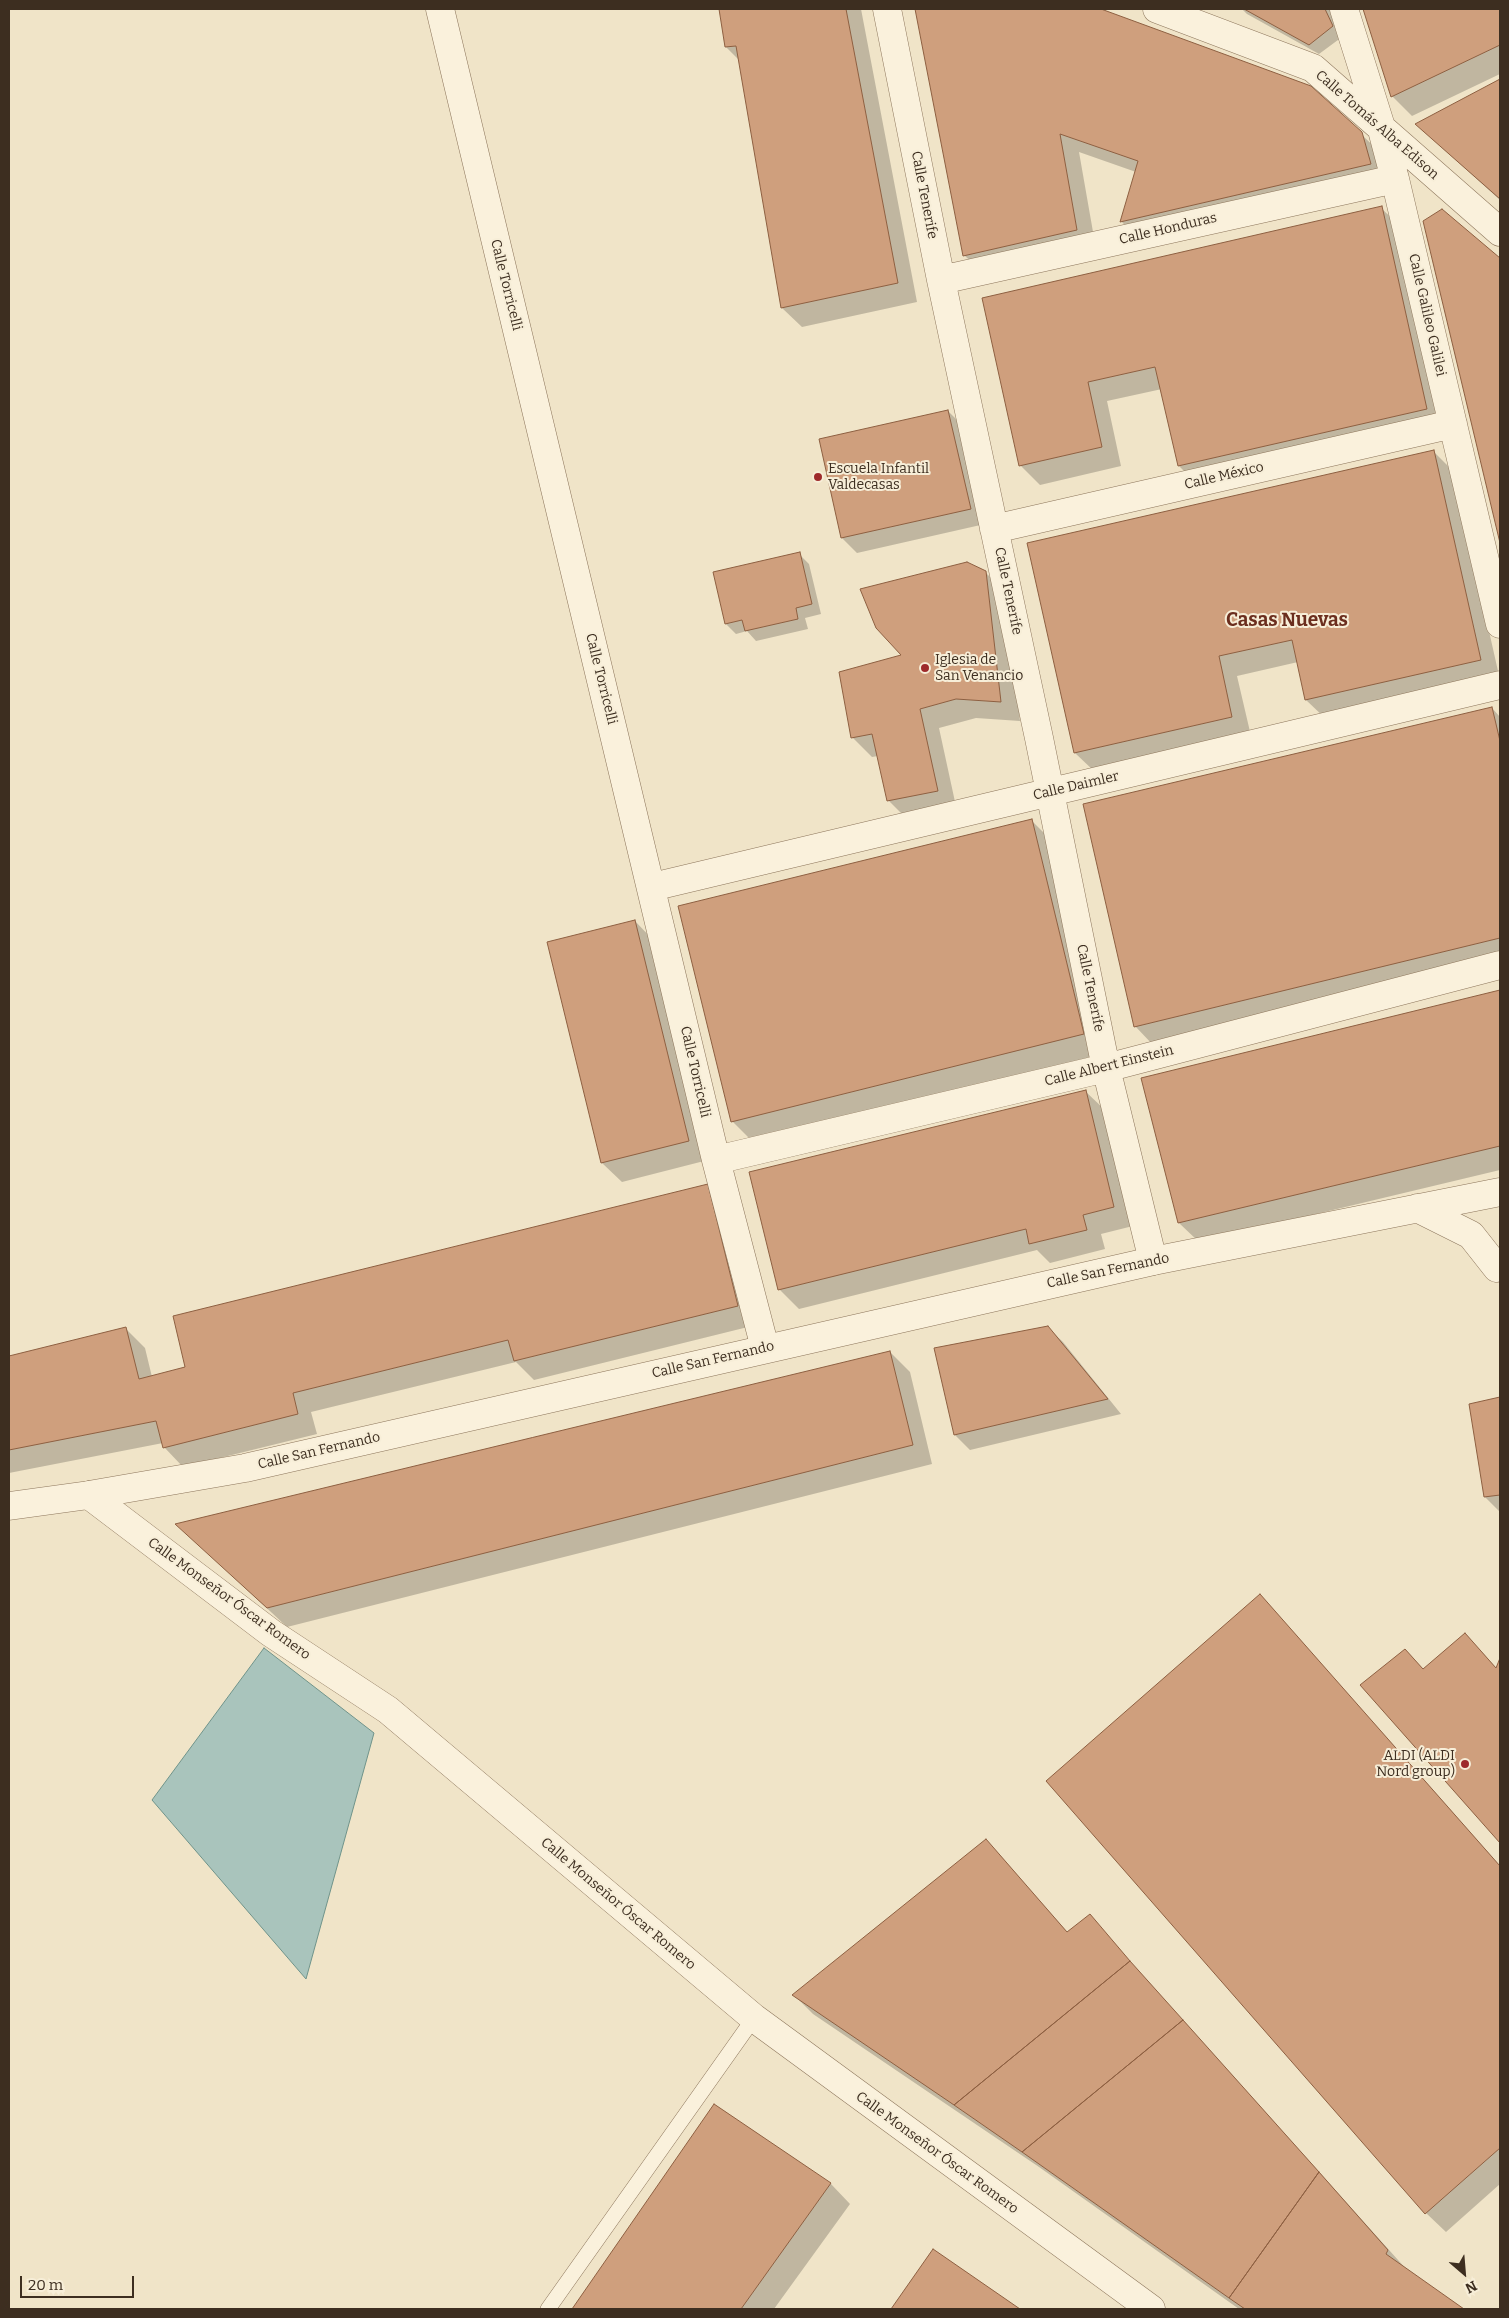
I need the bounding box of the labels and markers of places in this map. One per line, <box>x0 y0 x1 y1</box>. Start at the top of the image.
place label: Escuela Infantil Valdecasas <box>828 461 929 494</box>
marker: Escuela Infantil Valdecasas <box>812 471 824 483</box>
place label: Iglesia de San Venancio <box>935 652 1023 684</box>
marker: Iglesia de San Venancio <box>919 662 931 674</box>
place label: ALDI (ALDI Nord group) <box>1376 1748 1455 1780</box>
marker: ALDI (ALDI Nord group) <box>1459 1758 1471 1770</box>

